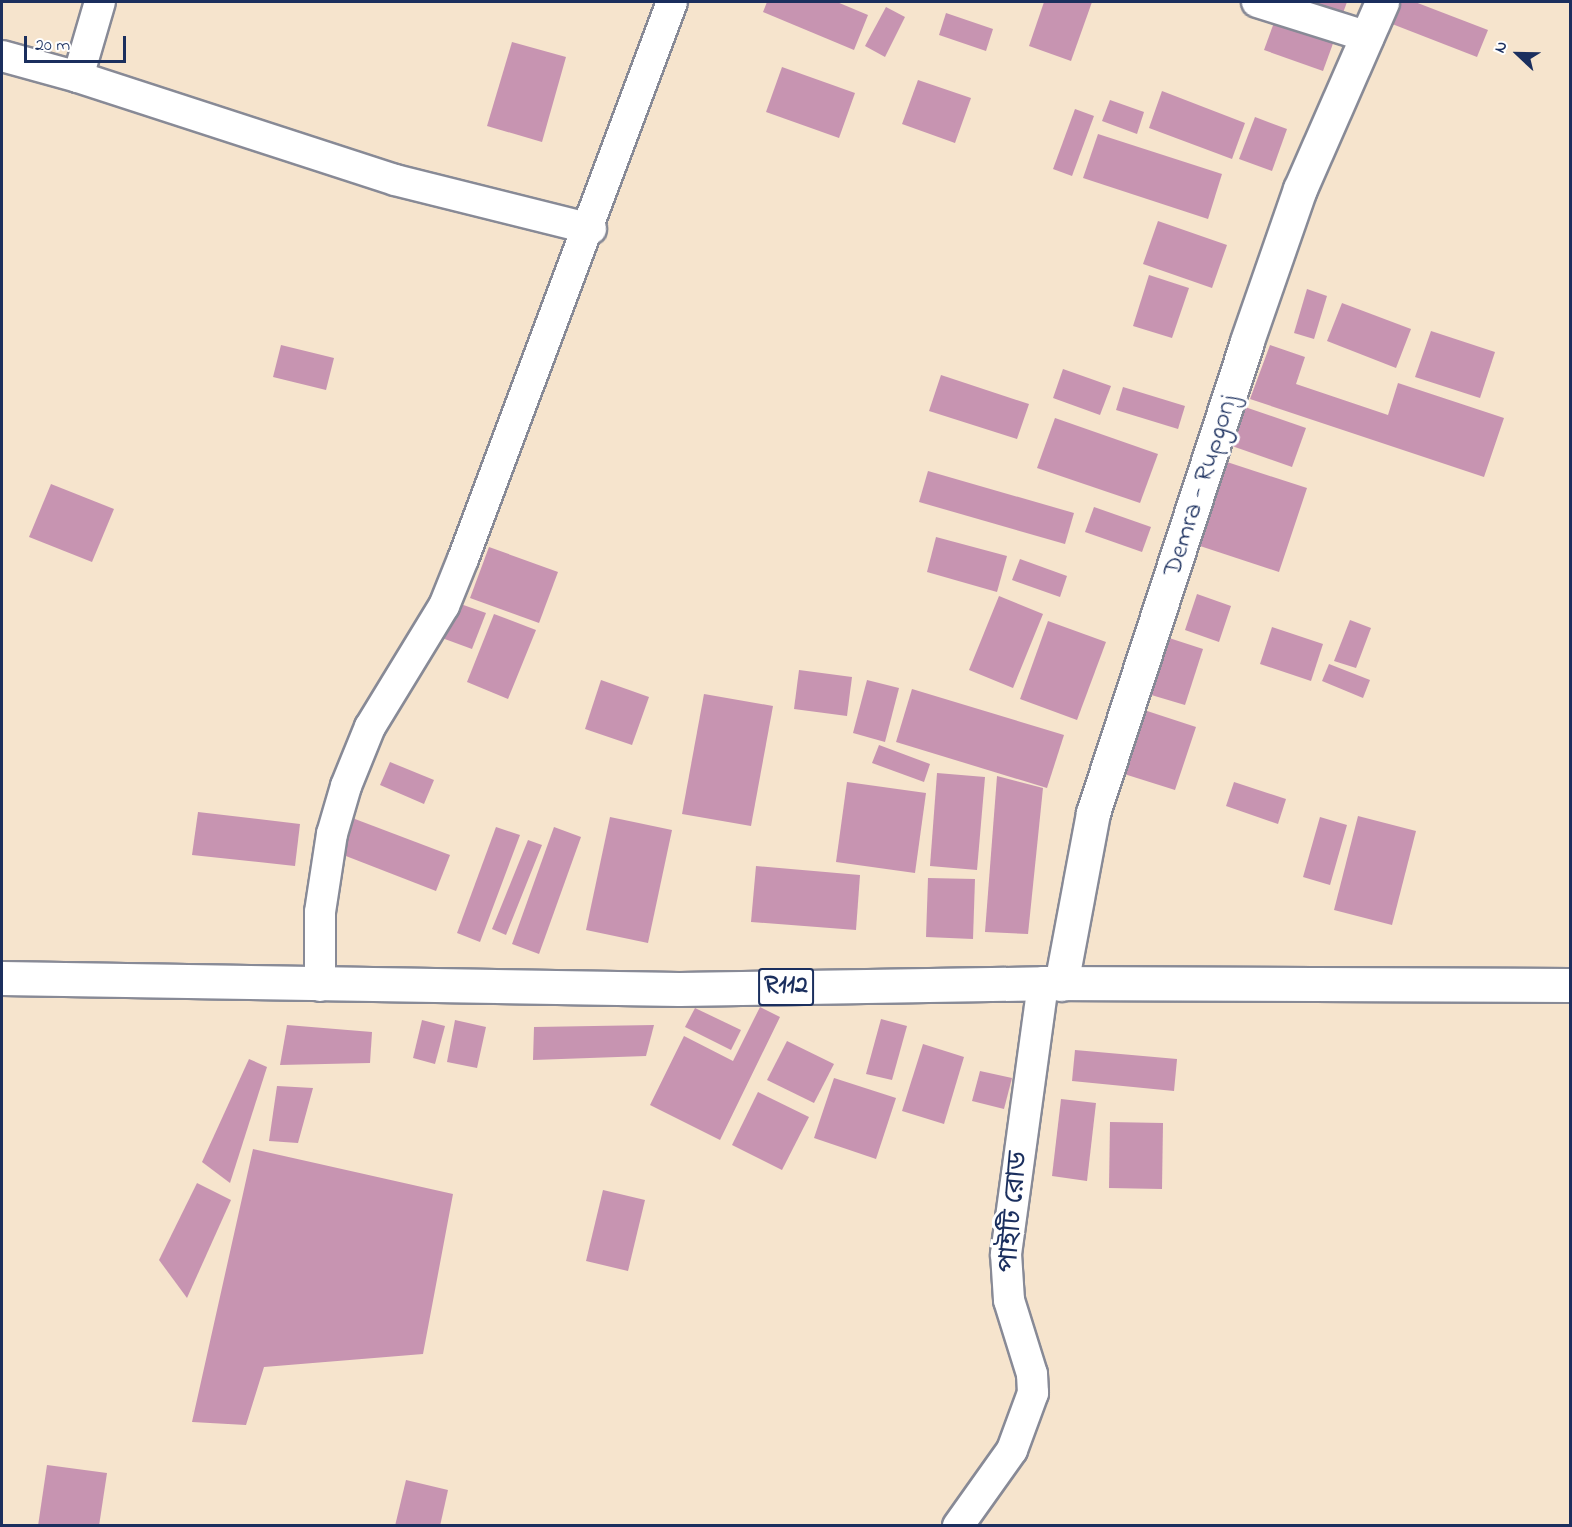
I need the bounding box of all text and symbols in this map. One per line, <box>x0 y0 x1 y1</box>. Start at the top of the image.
scale bar <box>27 24 129 62</box>
north arrow <box>1488 24 1548 84</box>
text: 20 m <box>35 33 70 59</box>
text: N <box>1488 38 1514 57</box>
street label: Demra - Rupgonj <box>1156 391 1246 581</box>
road number: R112 <box>758 964 814 1010</box>
street label: পাইটি রোড <box>993 1150 1035 1274</box>

